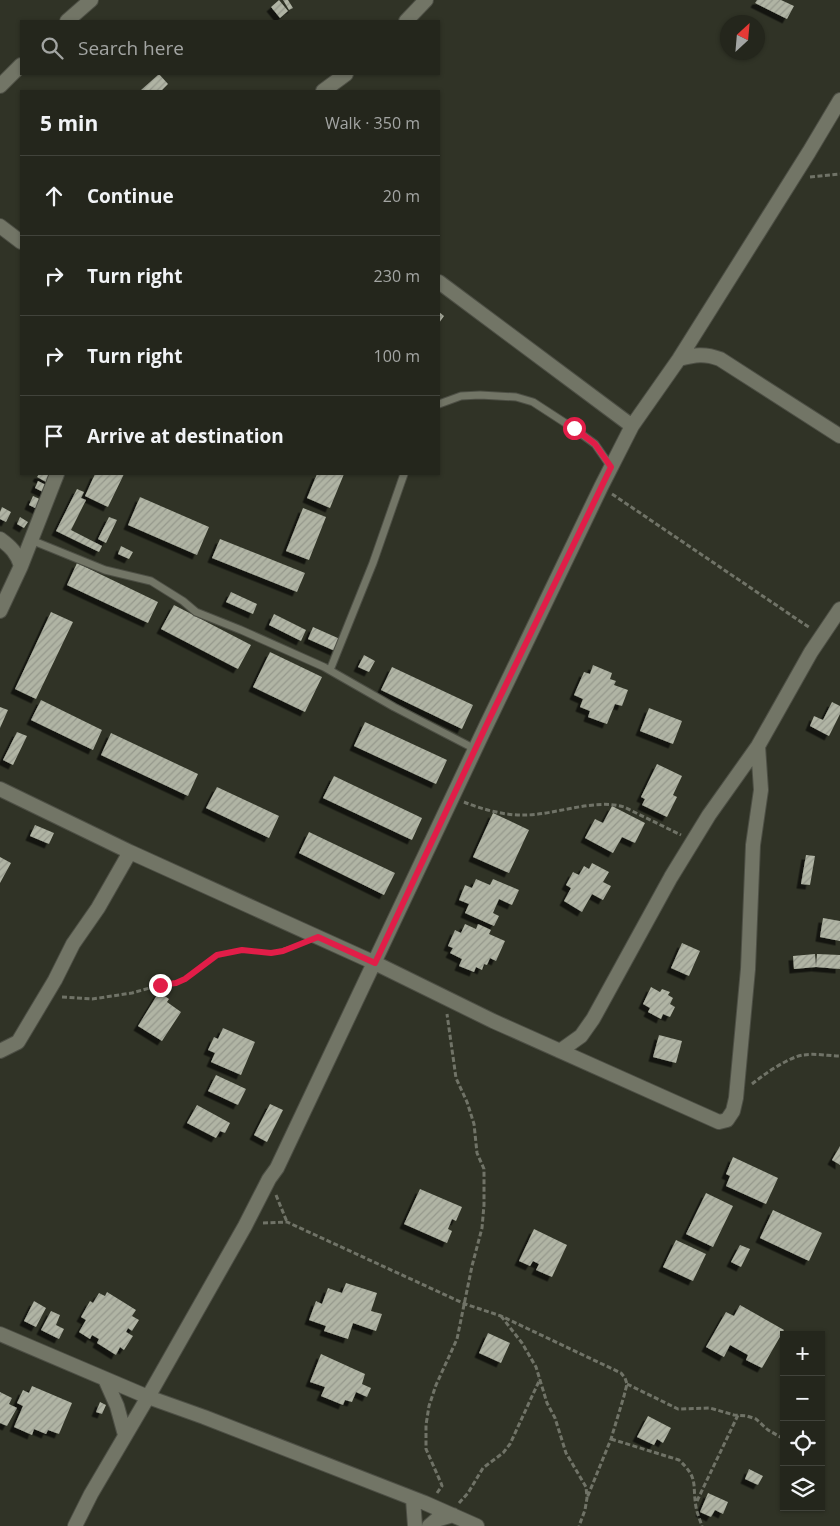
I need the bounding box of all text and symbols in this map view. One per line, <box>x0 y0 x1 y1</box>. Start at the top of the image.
north arrow <box>720 15 765 60</box>
search box <box>20 20 440 75</box>
icon: search <box>38 34 66 62</box>
text: Search here <box>78 35 184 61</box>
text: 5 min <box>40 109 98 137</box>
text: Walk · 350 m <box>325 112 420 134</box>
icon: ahead <box>40 182 68 210</box>
text: Continue <box>87 183 174 209</box>
text: 20 m <box>383 185 420 207</box>
icon: right <box>40 262 68 290</box>
text: Turn right <box>87 263 182 289</box>
text: 230 m <box>374 265 420 287</box>
icon: right <box>40 342 68 370</box>
text: Turn right <box>87 343 182 369</box>
text: 100 m <box>374 345 420 367</box>
route start <box>563 417 586 440</box>
icon: arrive <box>40 422 68 450</box>
text: Arrive at destination <box>87 423 284 449</box>
route end <box>149 974 172 997</box>
map controls <box>780 1331 825 1511</box>
button: + <box>780 1331 825 1376</box>
button: − <box>780 1376 825 1421</box>
button: locate <box>780 1421 825 1466</box>
button: layers <box>780 1466 825 1511</box>

